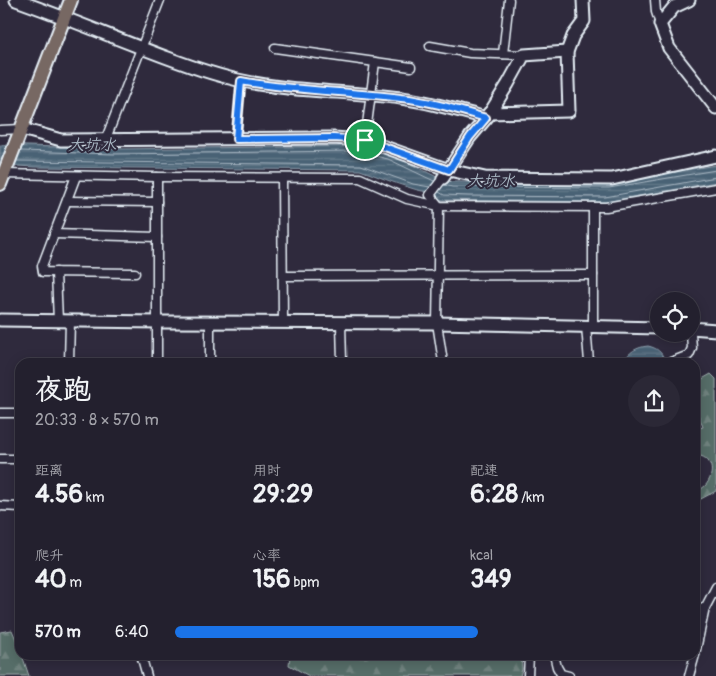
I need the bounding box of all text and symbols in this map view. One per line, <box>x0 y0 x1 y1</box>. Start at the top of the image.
pin <box>344 119 386 161</box>
icon: arrive <box>351 126 379 154</box>
water label: 大坑水 <box>68 135 117 155</box>
water label: 大坑水 <box>467 171 516 191</box>
map controls <box>650 292 700 342</box>
button: locate <box>650 292 700 342</box>
text: 夜跑 <box>35 373 91 408</box>
button: share <box>628 375 680 427</box>
text: 20:33 · 8 × 570 m <box>35 410 159 430</box>
text: 距离 <box>35 462 63 479</box>
text: 用时 <box>253 462 281 479</box>
text: 配速 <box>470 462 498 479</box>
text: 4.56 <box>35 479 83 510</box>
text: 29:29 <box>253 479 313 510</box>
text: 6:28 <box>470 479 518 510</box>
text: km <box>83 489 104 506</box>
text: /km <box>518 489 544 506</box>
text: 爬升 <box>35 547 63 564</box>
text: 心率 <box>253 547 281 564</box>
text: kcal <box>470 547 493 564</box>
text: 40 <box>35 564 67 595</box>
text: 156 <box>253 564 291 595</box>
text: 349 <box>470 564 512 595</box>
text: m <box>67 574 82 591</box>
text: bpm <box>291 574 320 591</box>
text: 570 m <box>35 622 81 642</box>
text: 6:40 <box>115 622 149 642</box>

